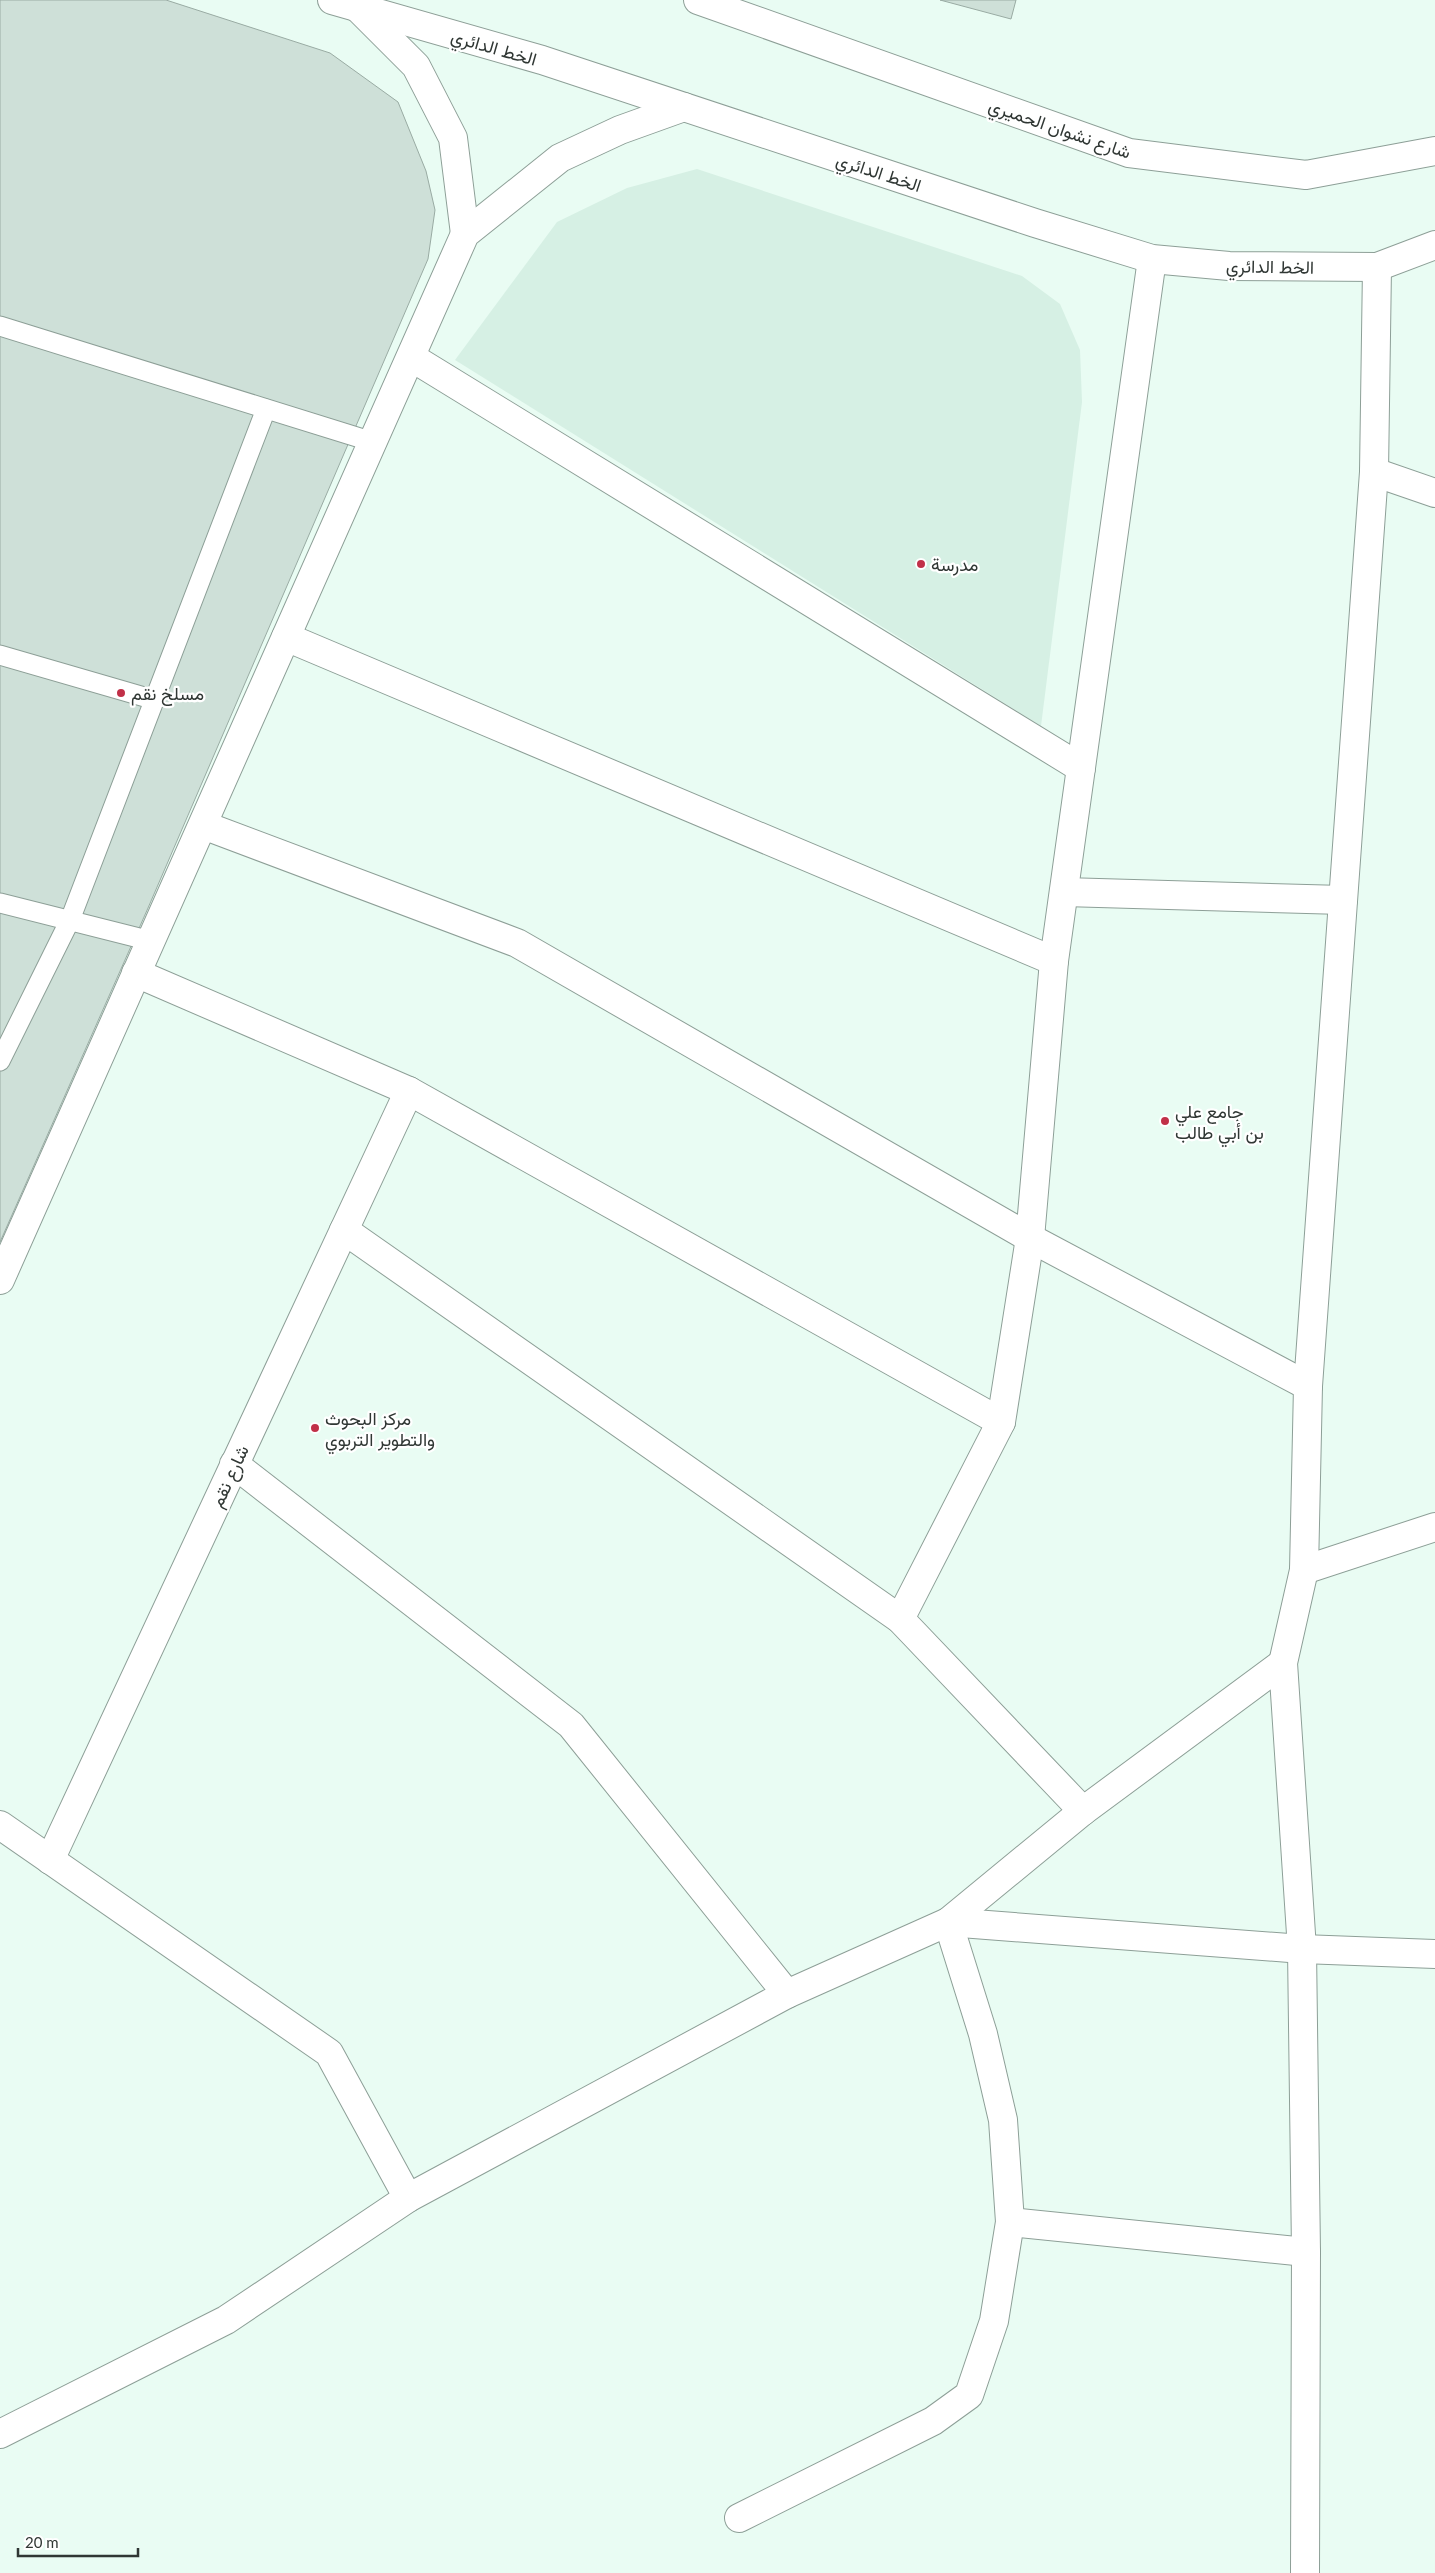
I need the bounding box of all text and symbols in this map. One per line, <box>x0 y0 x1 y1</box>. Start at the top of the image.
street label: الخط الدائري <box>447 24 539 75</box>
street label: شارع نشوان الحميري <box>984 93 1134 167</box>
street label: الخط الدائري <box>832 148 924 201</box>
street label: الخط الدائري <box>1226 254 1314 283</box>
place label: مدرسة <box>931 553 978 576</box>
marker: مدرسة <box>915 558 927 570</box>
place label: مسلخ نقم <box>131 682 204 706</box>
marker: مسلخ نقم <box>115 687 127 699</box>
place label: جامع علي بن أبي طالب <box>1175 1100 1264 1148</box>
marker: جامع علي بن أبي طالب <box>1159 1115 1171 1127</box>
place label: مركز البحوث والتطوير التربوي <box>325 1407 435 1455</box>
marker: مركز البحوث والتطوير التربوي <box>309 1422 321 1434</box>
street label: شارع نقم <box>205 1441 255 1512</box>
scale bar <box>18 2526 138 2558</box>
text: 20 m <box>25 2533 59 2551</box>

